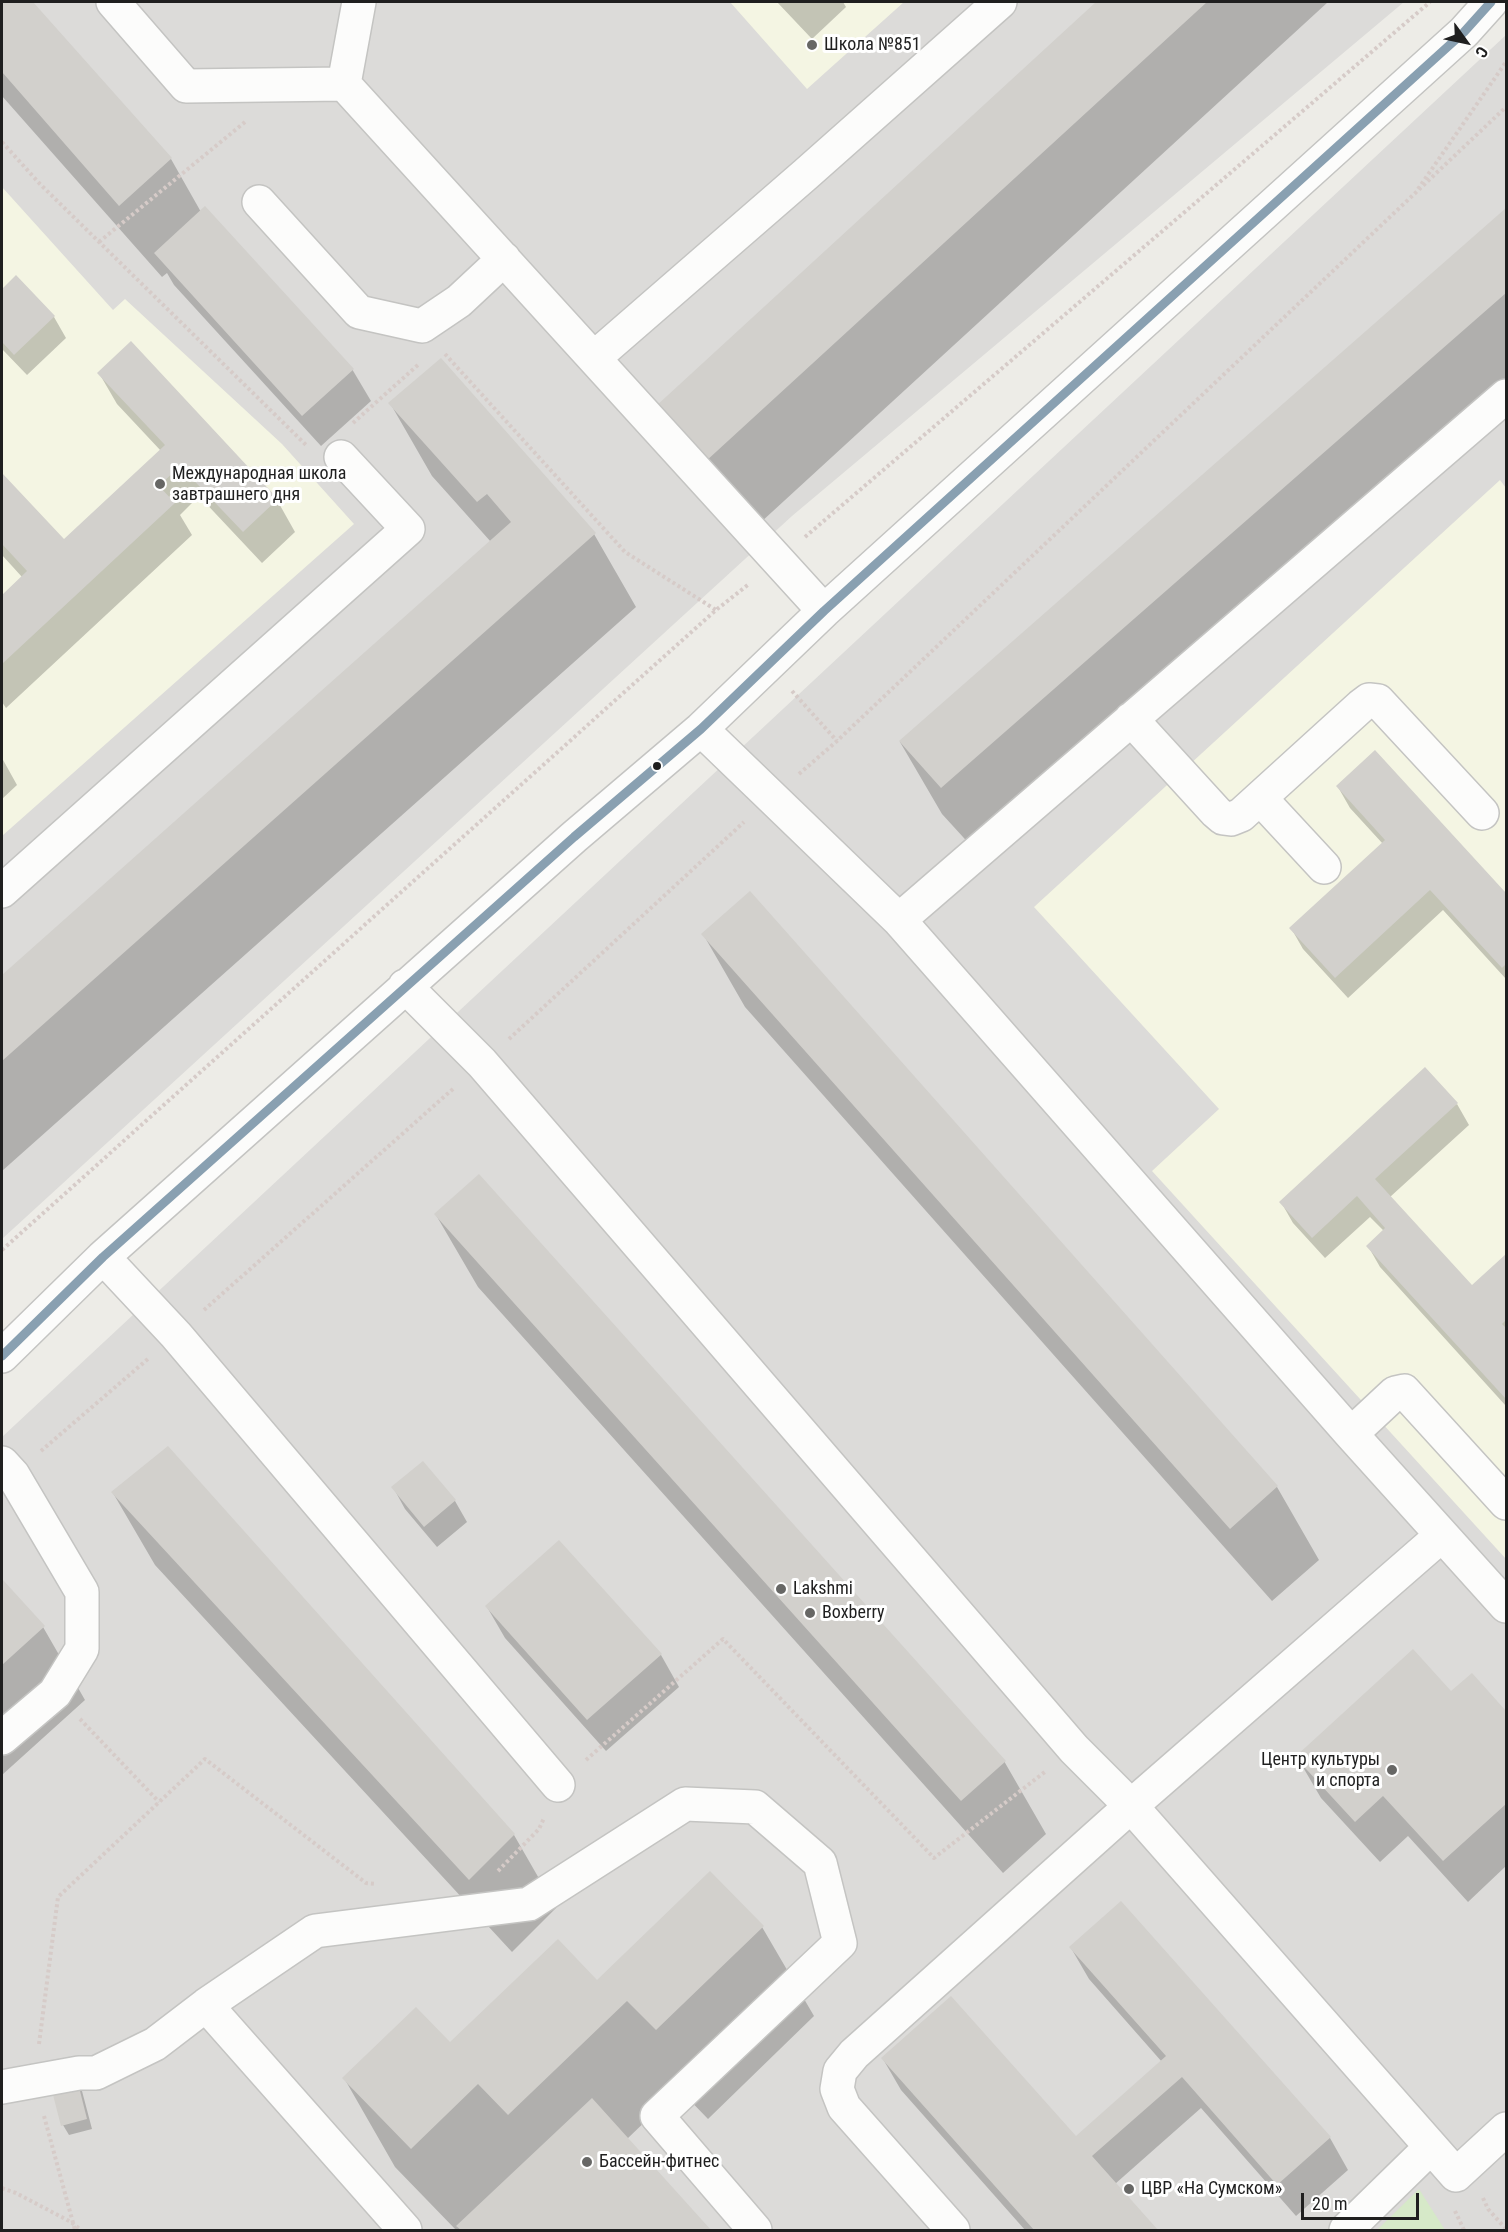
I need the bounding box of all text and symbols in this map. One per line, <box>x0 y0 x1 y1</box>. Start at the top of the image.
north arrow <box>1436 12 1496 72</box>
place label: Школа №851 <box>824 34 921 56</box>
marker: Школа №851 <box>805 38 819 52</box>
text: С <box>1471 43 1492 61</box>
place label: Международная школа завтрашнего дня <box>172 463 346 506</box>
marker: Международная школа завтрашнего дня <box>153 477 167 491</box>
unlabelled marker <box>651 760 663 772</box>
place label: Lakshmi <box>793 1578 853 1600</box>
marker: Lakshmi <box>774 1582 788 1596</box>
place label: Boxberry <box>822 1602 885 1624</box>
marker: Boxberry <box>803 1606 817 1620</box>
place label: Центр культуры и спорта <box>1261 1749 1380 1792</box>
marker: Центр культуры и спорта <box>1385 1763 1399 1777</box>
place label: Бассейн-фитнес <box>599 2151 719 2173</box>
marker: Бассейн-фитнес <box>580 2155 594 2169</box>
place label: ЦВР «На Сумском» <box>1141 2178 1282 2200</box>
scale bar <box>1304 2181 1422 2219</box>
marker: ЦВР «На Сумском» <box>1122 2182 1136 2196</box>
text: 20 m <box>1312 2193 1347 2214</box>

